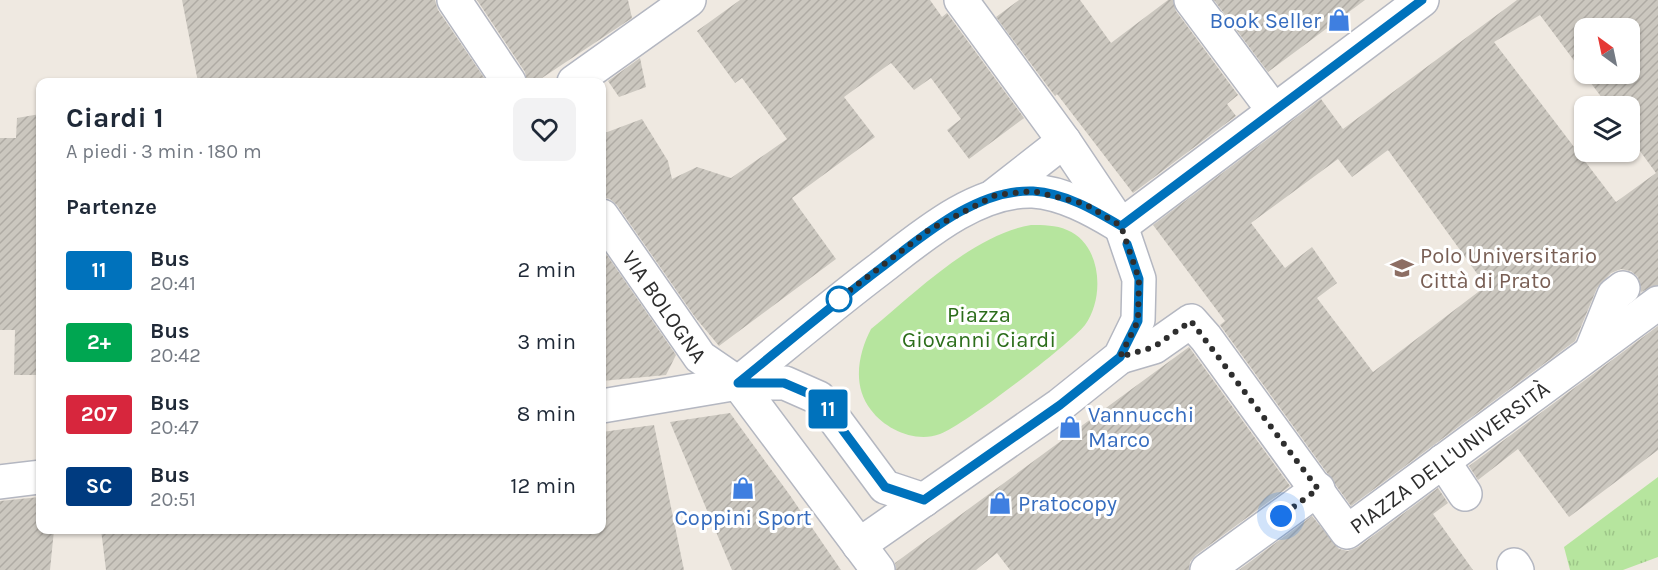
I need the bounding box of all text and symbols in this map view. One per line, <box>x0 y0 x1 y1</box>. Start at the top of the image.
shop icon: Book Seller <box>1326 7 1352 33</box>
place label: Book Seller <box>1209 8 1321 34</box>
north arrow <box>1574 18 1640 84</box>
map controls <box>1574 18 1640 162</box>
button: layers <box>1574 96 1640 162</box>
button: heart <box>513 98 576 161</box>
text: Ciardi 1 <box>66 101 164 134</box>
text: A piedi · 3 min · 180 m <box>66 140 262 163</box>
text: Partenze <box>66 194 157 220</box>
place label: Polo Universitario Città di Prato <box>1420 243 1597 294</box>
text: Bus <box>150 246 190 272</box>
street label: VIA BOLOGNA <box>616 246 712 368</box>
school or university icon: Polo Universitario Città di Prato <box>1389 255 1415 281</box>
text: 2 min <box>518 257 576 283</box>
text: 11 <box>92 258 106 282</box>
text: 20:41 <box>150 272 196 295</box>
unlabelled marker <box>826 286 852 312</box>
park label: Piazza Giovanni Ciardi <box>902 302 1056 353</box>
text: Bus <box>150 318 190 344</box>
text: 3 min <box>517 329 576 355</box>
text: 2+ <box>87 330 111 354</box>
text: 20:42 <box>150 344 201 367</box>
street label: PIAZZA DELL'UNIVERSITÀ <box>1345 375 1555 540</box>
text: Bus <box>150 390 190 416</box>
line badge: 11 <box>801 390 855 428</box>
text: 11 <box>821 397 835 421</box>
text: 8 min <box>517 401 576 427</box>
text: 207 <box>81 402 117 426</box>
place label: Vannucchi Marco <box>1088 402 1194 453</box>
shop icon: Vannucchi Marco <box>1057 414 1083 440</box>
text: 20:47 <box>150 416 199 439</box>
text: Bus <box>150 462 190 488</box>
text: 12 min <box>510 473 576 499</box>
text: SC <box>86 474 112 498</box>
shop icon: Coppini Sport <box>730 475 756 501</box>
text: 20:51 <box>150 488 196 511</box>
shop icon: Pratocopy <box>987 490 1013 516</box>
place label: Pratocopy <box>1018 491 1117 517</box>
your location <box>1266 501 1296 531</box>
place label: Coppini Sport <box>674 505 812 531</box>

